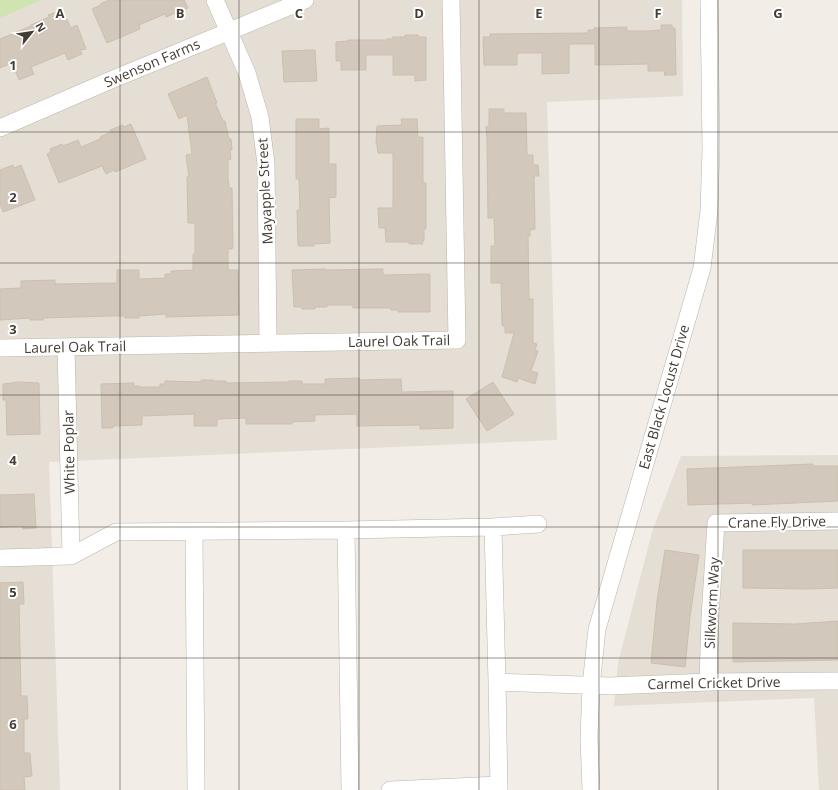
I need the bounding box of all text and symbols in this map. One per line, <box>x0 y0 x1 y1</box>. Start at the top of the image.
text: A <box>56 4 65 22</box>
text: B <box>176 4 185 22</box>
text: C <box>295 4 303 22</box>
text: D <box>414 4 424 22</box>
text: E <box>535 4 543 22</box>
text: F <box>654 4 662 22</box>
text: G <box>773 4 783 22</box>
north arrow <box>12 12 52 52</box>
text: N <box>32 19 50 34</box>
street label: Swenson Farms <box>101 34 203 91</box>
text: 1 <box>9 56 17 74</box>
street label: Mayapple Street <box>252 137 277 245</box>
text: 2 <box>9 188 17 206</box>
text: 3 <box>9 320 17 338</box>
street label: East Black Locust Drive <box>634 322 693 471</box>
street label: Laurel Oak Trail <box>348 330 450 351</box>
street label: Laurel Oak Trail <box>24 336 126 357</box>
street label: White Poplar <box>58 410 79 494</box>
text: 4 <box>9 451 17 469</box>
street label: Crane Fly Drive <box>728 511 826 532</box>
street label: Silkworm Way <box>700 556 723 649</box>
text: 5 <box>9 583 17 601</box>
street label: Carmel Cricket Drive <box>647 672 781 693</box>
text: 6 <box>9 715 17 733</box>

